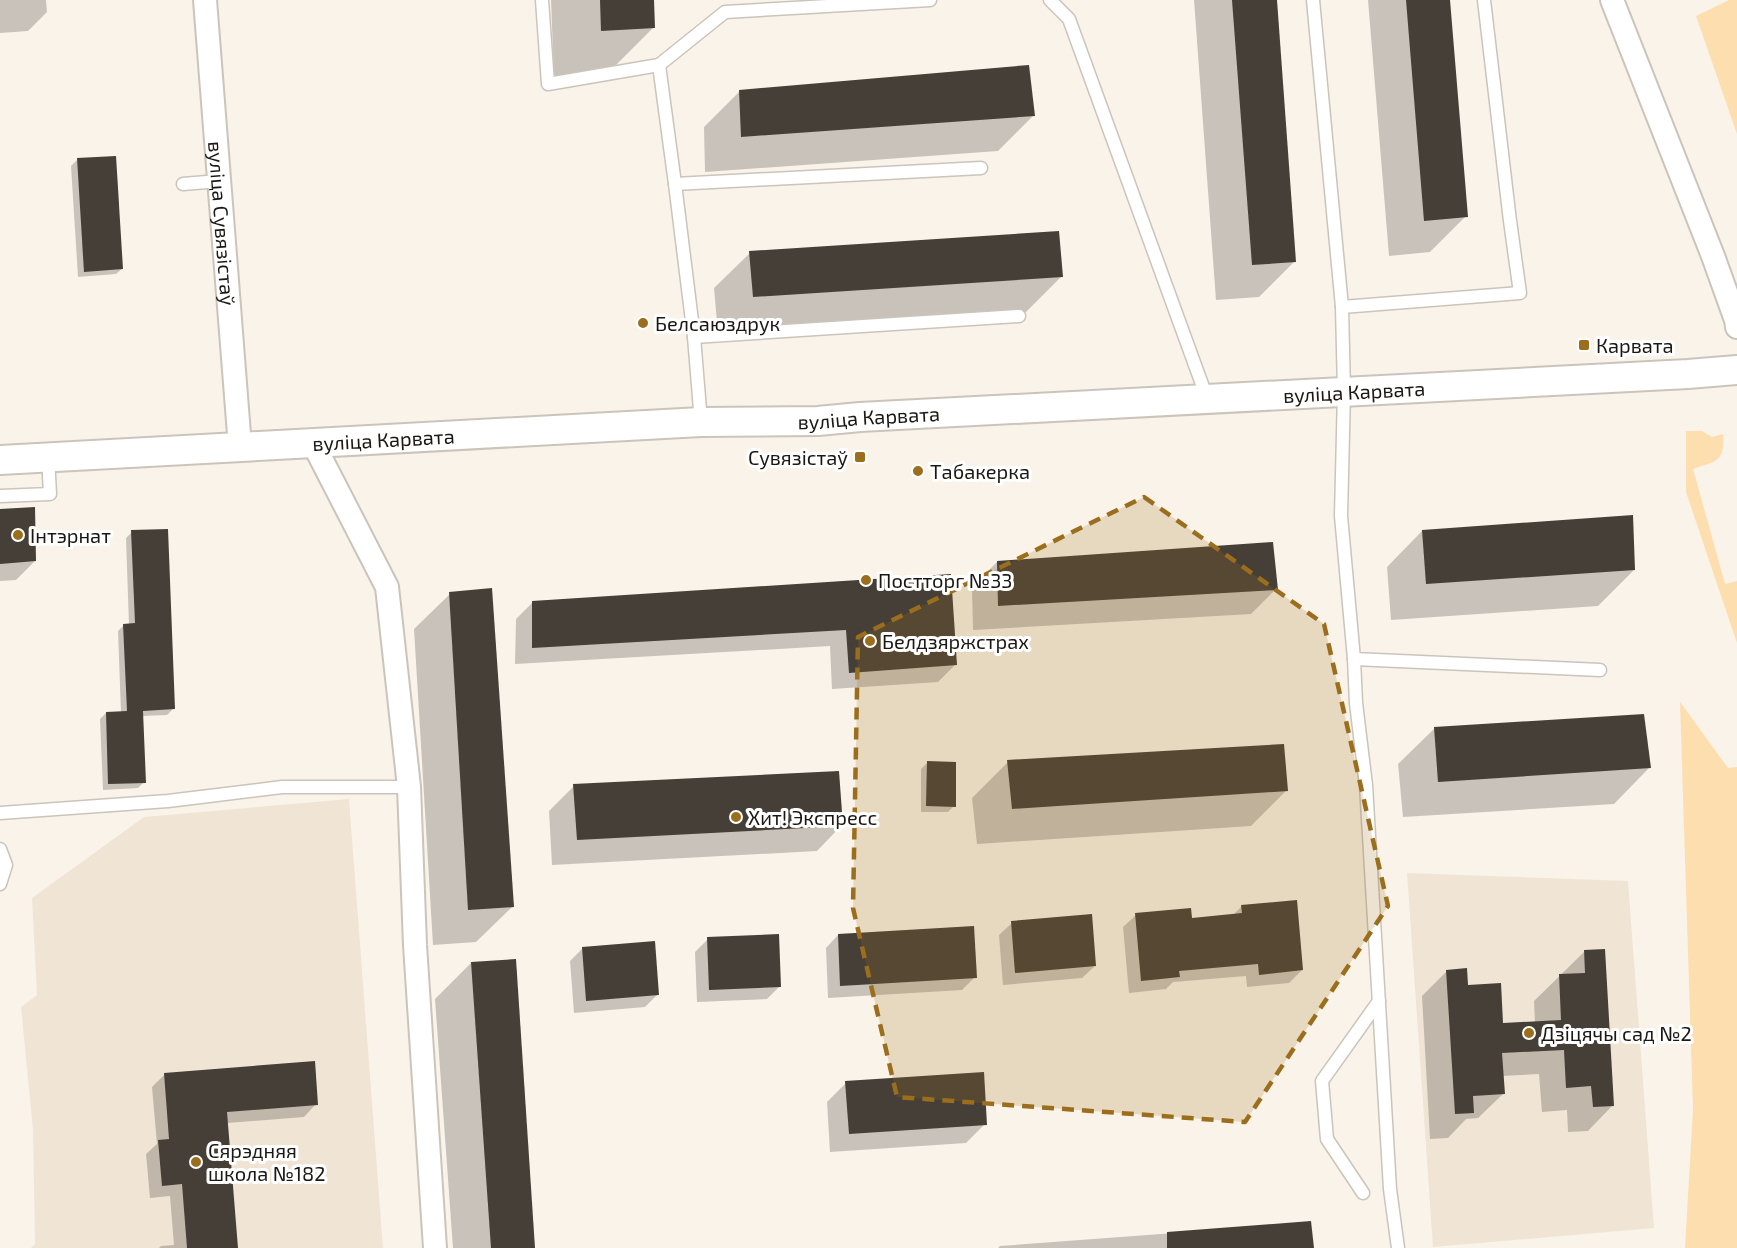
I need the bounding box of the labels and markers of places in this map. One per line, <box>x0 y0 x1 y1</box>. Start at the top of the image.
place label: Белсаюздрук <box>655 311 781 336</box>
marker: Белсаюздрук <box>636 316 650 330</box>
place label: Карвата <box>1596 333 1674 357</box>
marker: Карвата <box>1577 338 1591 352</box>
place label: Сувязістаў <box>748 445 848 470</box>
marker: Сувязістаў <box>853 450 867 464</box>
place label: Табакерка <box>930 459 1030 483</box>
marker: Табакерка <box>911 464 925 478</box>
place label: Інтэрнат <box>30 523 111 547</box>
marker: Інтэрнат <box>11 528 25 542</box>
place label: Постторг №33 <box>878 568 1012 592</box>
marker: Постторг №33 <box>859 573 873 587</box>
place label: Белдзяржстрах <box>882 629 1029 653</box>
marker: Белдзяржстрах <box>863 634 877 648</box>
place label: Хит! Экспресс <box>748 805 877 829</box>
marker: Хит! Экспресс <box>729 810 743 824</box>
place label: Дзіцячы сад №2 <box>1541 1021 1692 1045</box>
marker: Дзіцячы сад №2 <box>1522 1026 1536 1040</box>
place label: Сярэдняя школа №182 <box>208 1138 325 1185</box>
marker: Сярэдняя школа №182 <box>189 1155 203 1169</box>

